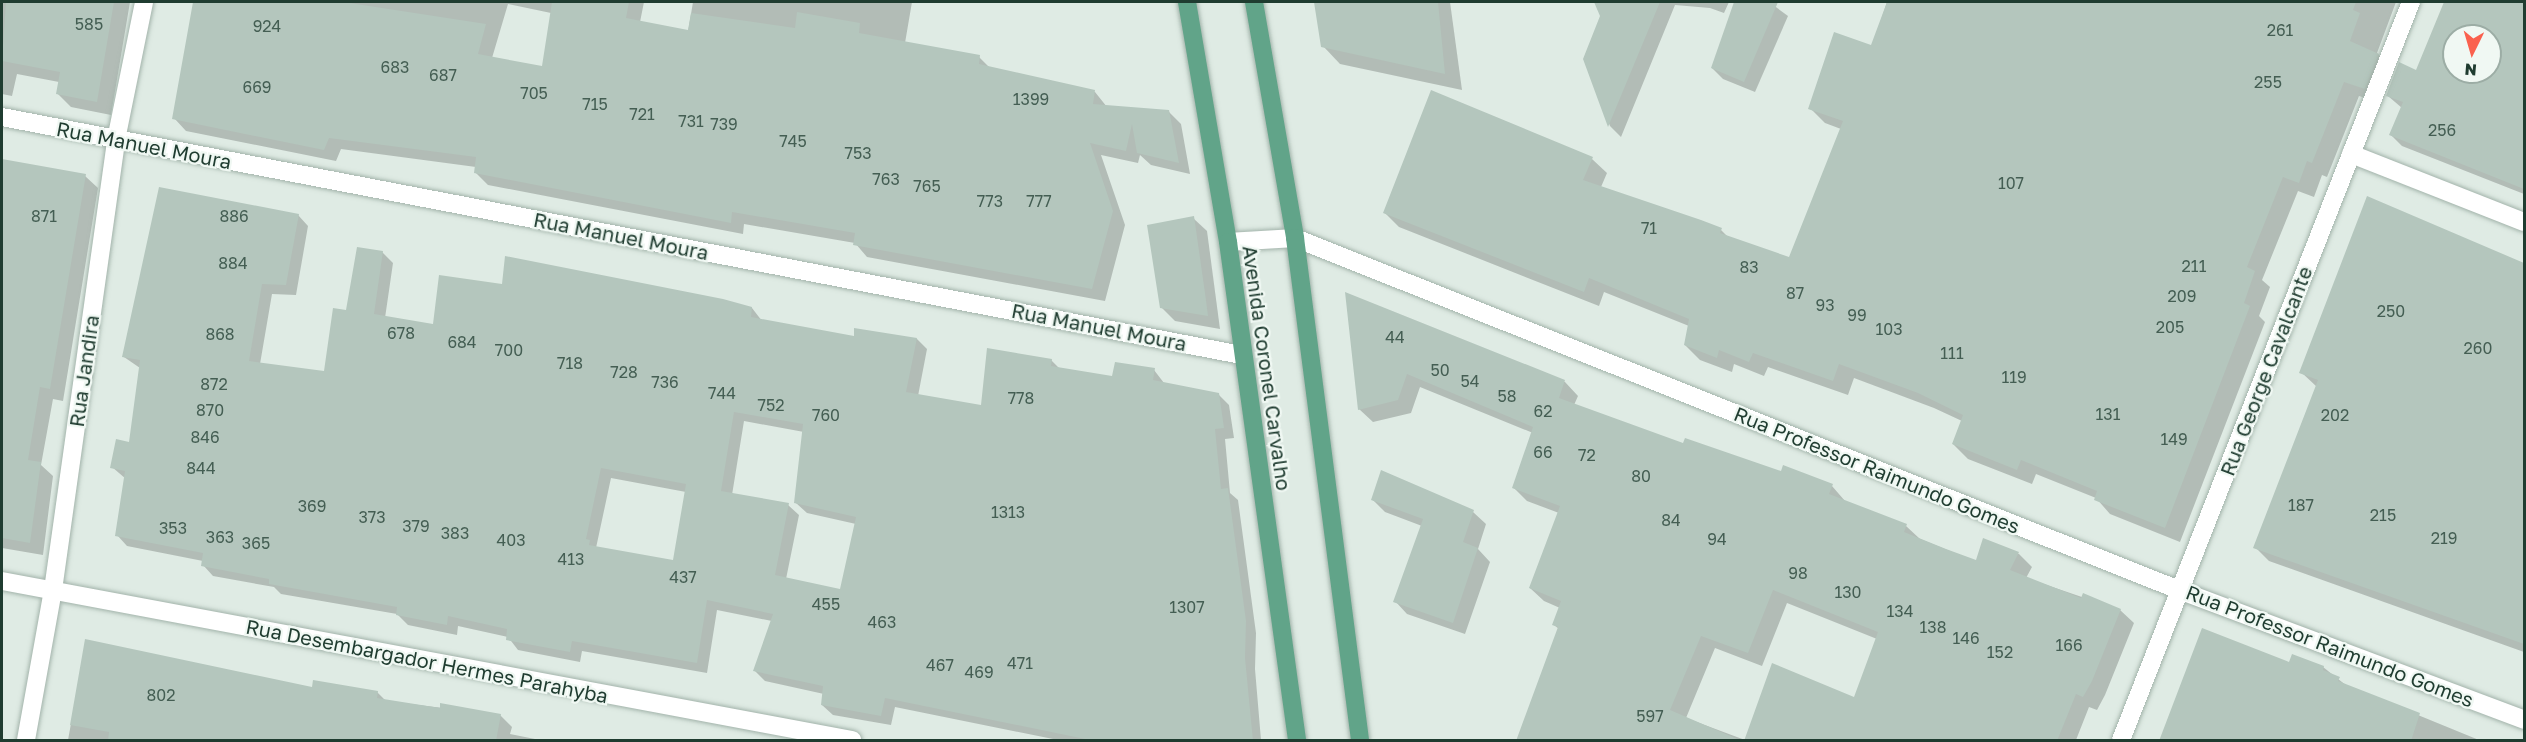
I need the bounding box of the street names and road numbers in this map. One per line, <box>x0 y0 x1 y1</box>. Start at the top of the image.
street label: Rua Manuel Moura <box>54 116 234 174</box>
street label: Rua Manuel Moura <box>531 207 711 265</box>
street label: Avenida Coronel Carvalho <box>1238 244 1296 492</box>
street label: Rua George Cavalcante <box>2215 263 2317 479</box>
street label: Rua Manuel Moura <box>1009 298 1189 356</box>
street label: Rua Jandira <box>64 313 104 429</box>
street label: Rua Professor Raimundo Gomes <box>1731 402 2023 538</box>
street label: Rua Professor Raimundo Gomes <box>2183 580 2477 712</box>
street label: Rua Desembargador Hermes Parahyba <box>244 614 610 708</box>

